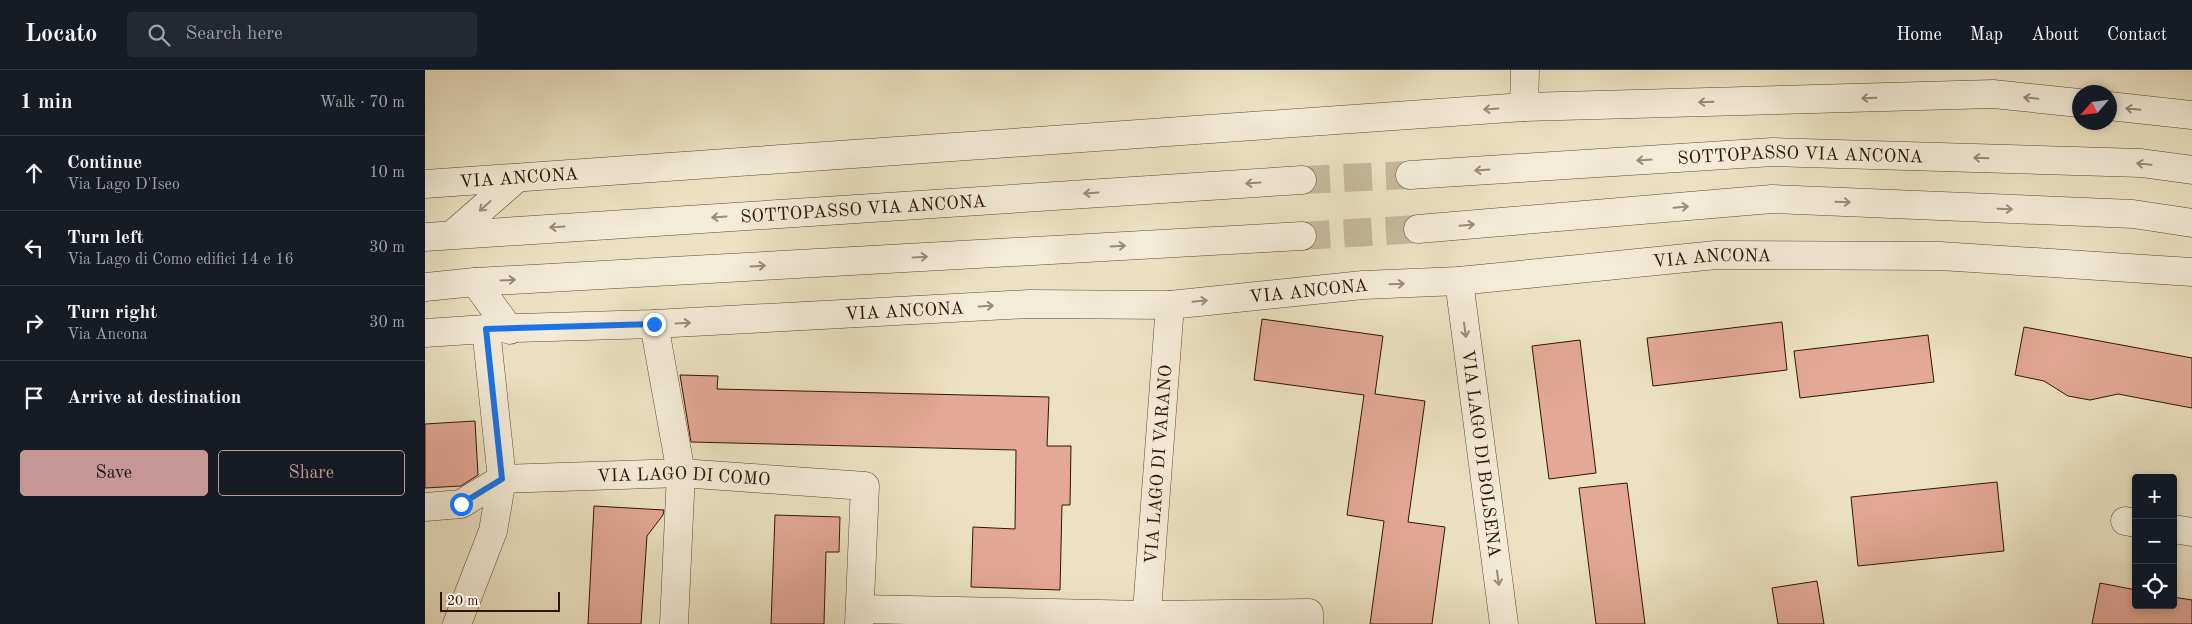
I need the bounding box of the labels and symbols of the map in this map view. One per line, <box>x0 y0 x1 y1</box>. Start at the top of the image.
north arrow <box>2072 85 2117 130</box>
one-way arrow <box>1861 93 1877 102</box>
one-way arrow <box>2023 93 2039 103</box>
one-way arrow <box>1699 97 1715 107</box>
one-way arrow <box>1484 104 1500 114</box>
one-way arrow <box>2126 104 2142 114</box>
street label: SOTTOPASSO VIA ANCONA <box>1677 144 1924 168</box>
one-way arrow <box>1974 153 1990 163</box>
one-way arrow <box>1636 156 1652 165</box>
one-way arrow <box>2136 159 2152 168</box>
street label: VIA ANCONA <box>459 165 579 192</box>
one-way arrow <box>1474 166 1490 175</box>
one-way arrow <box>1245 178 1261 188</box>
one-way arrow <box>1083 189 1099 198</box>
street label: SOTTOPASSO VIA ANCONA <box>740 193 987 226</box>
one-way arrow <box>1835 198 1851 207</box>
one-way arrow <box>478 200 491 212</box>
one-way arrow <box>1673 202 1689 212</box>
one-way arrow <box>1997 204 2013 214</box>
one-way arrow <box>711 212 727 222</box>
one-way arrow <box>1458 221 1474 230</box>
one-way arrow <box>549 223 565 232</box>
one-way arrow <box>1109 241 1125 250</box>
street label: VIA ANCONA <box>1652 247 1772 271</box>
one-way arrow <box>912 253 928 262</box>
one-way arrow <box>750 262 766 271</box>
one-way arrow <box>500 276 516 285</box>
street label: VIA ANCONA <box>1248 277 1369 307</box>
one-way arrow <box>1388 279 1405 289</box>
one-way arrow <box>1192 297 1208 306</box>
street label: VIA ANCONA <box>845 299 965 324</box>
one-way arrow <box>977 302 993 311</box>
route end <box>643 313 666 336</box>
one-way arrow <box>675 318 691 327</box>
one-way arrow <box>1460 321 1470 337</box>
street label: VIA LAGO DI BOLSENA <box>1458 349 1503 559</box>
street label: VIA LAGO DI VARANO <box>1143 364 1175 565</box>
street label: VIA LAGO DI COMO <box>597 465 771 489</box>
route start <box>450 493 473 516</box>
one-way arrow <box>1493 569 1503 585</box>
scale bar <box>440 589 560 612</box>

